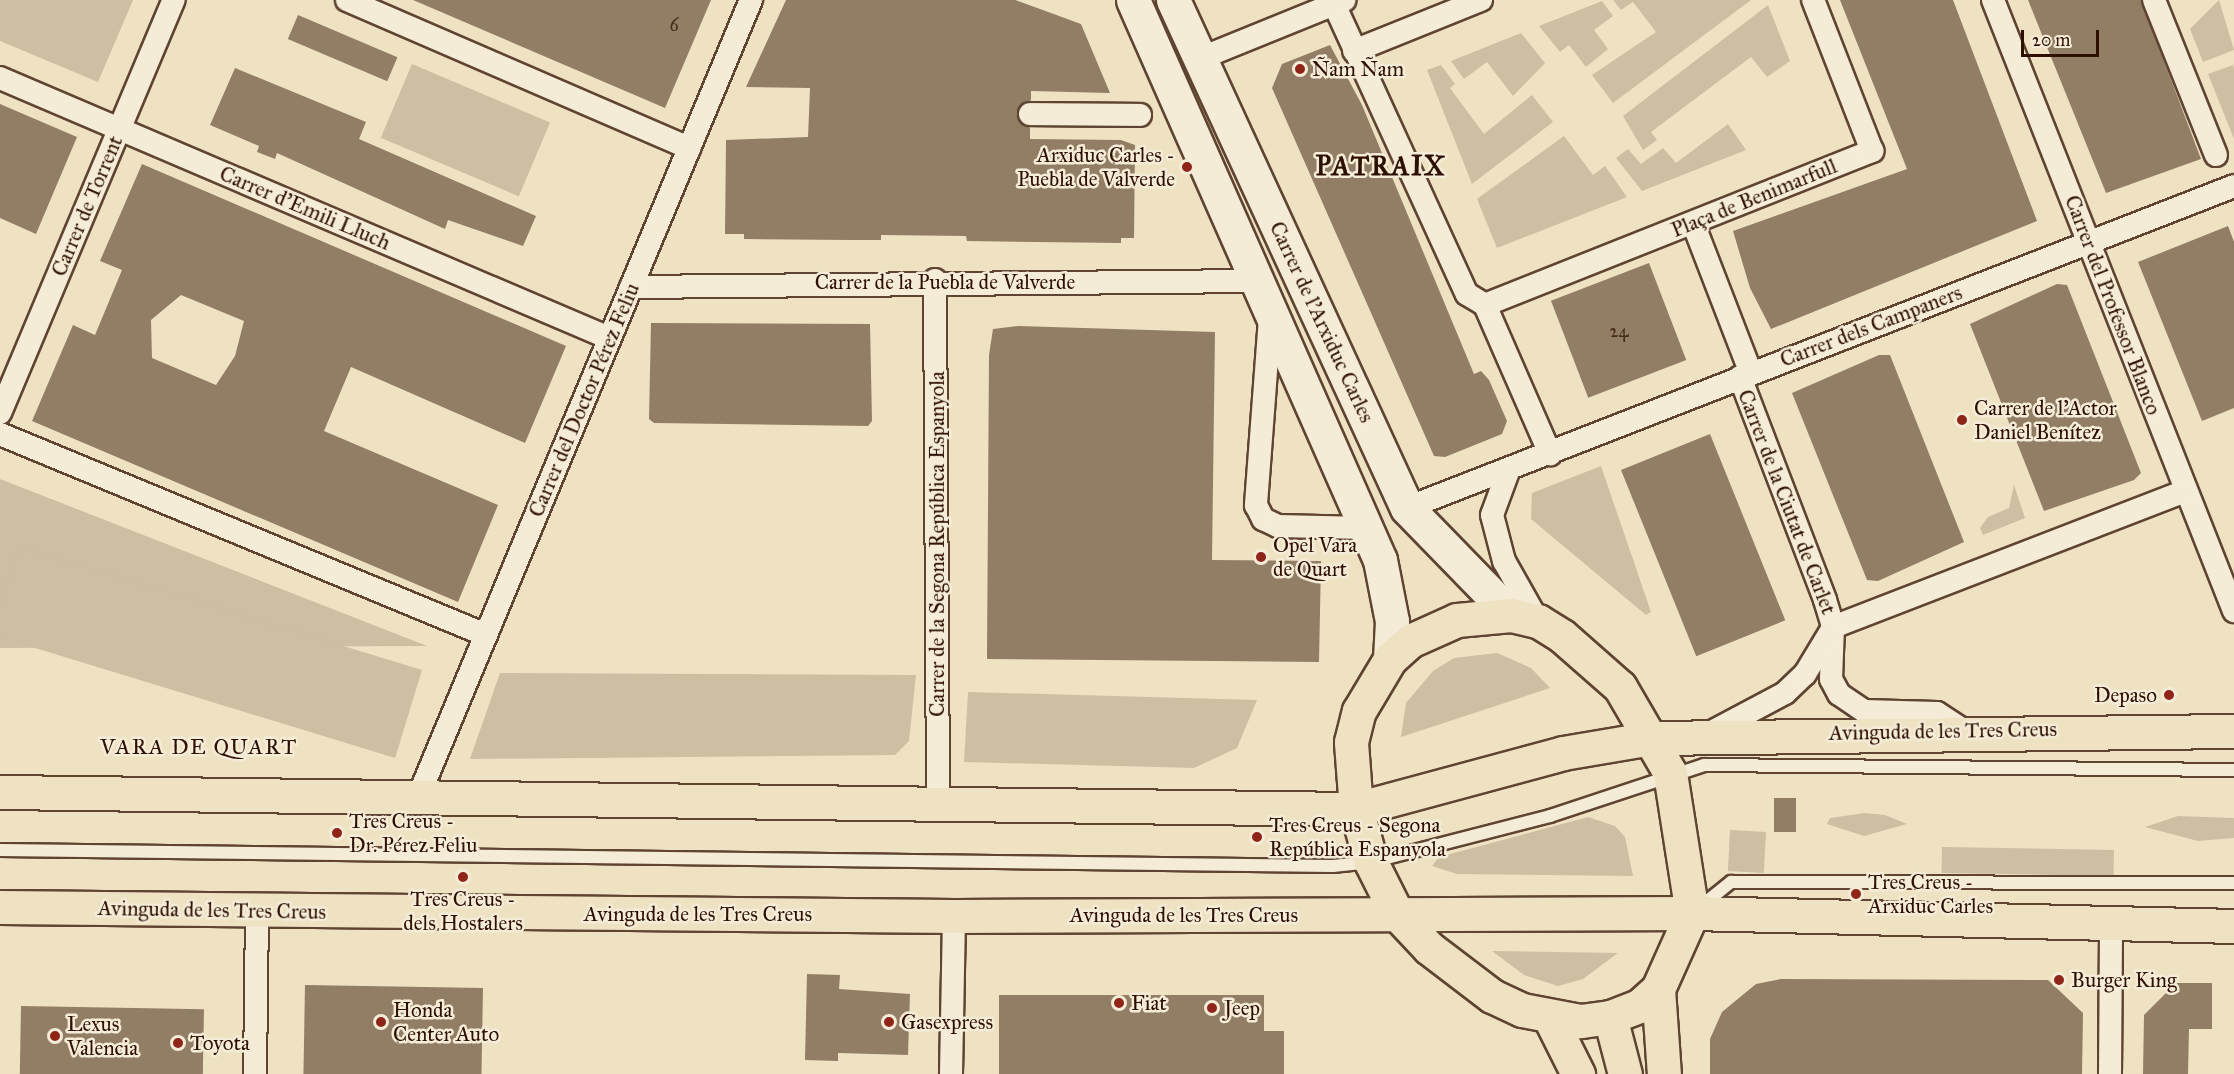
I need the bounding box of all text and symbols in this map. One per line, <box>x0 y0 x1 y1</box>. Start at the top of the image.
house number: 6 <box>669 14 679 36</box>
scale bar <box>2024 18 2102 56</box>
text: 20 m <box>2032 29 2070 51</box>
place label: Ñam Ñam <box>1312 56 1404 82</box>
marker: Ñam Ñam <box>1293 62 1307 76</box>
street label: Carrer de Torrent <box>46 132 128 280</box>
place label: Arxiduc Carles - Puebla de Valverde <box>1017 142 1175 192</box>
district label: PATRAIX <box>1316 150 1446 182</box>
street label: Plaça de Benimarfull <box>1667 153 1841 243</box>
marker: Arxiduc Carles - Puebla de Valverde <box>1180 160 1194 174</box>
street label: Carrer d'Emili Lluch <box>216 161 394 255</box>
street label: Carrer del Professor Blanco <box>2059 192 2167 418</box>
street label: Carrer de l'Arxiduc Carles <box>1264 217 1380 427</box>
street label: Carrer de la Puebla de Valverde <box>815 269 1075 295</box>
street label: Carrer del Doctor Pérez Feliu <box>523 279 645 521</box>
street label: Carrer dels Campaners <box>1776 280 1966 372</box>
house number: 24 <box>1610 320 1628 342</box>
street label: Carrer de la Segona República Espanyola <box>924 371 950 717</box>
street label: Carrer de la Ciutat de Carlet <box>1732 386 1842 618</box>
place label: Carrer de l'Actor Daniel Benítez <box>1974 395 2117 445</box>
marker: Carrer de l'Actor Daniel Benítez <box>1955 413 1969 427</box>
place label: Opel Vara de Quart <box>1273 532 1357 582</box>
marker: Opel Vara de Quart <box>1254 550 1268 564</box>
place label: Depaso <box>2094 682 2157 708</box>
marker: Depaso <box>2162 688 2176 702</box>
street label: Avinguda de les Tres Creus <box>1829 716 2057 746</box>
district label: VARA DE QUART <box>100 734 298 760</box>
place label: Tres Creus - Dr. Pérez Feliu <box>349 808 477 858</box>
place label: Tres Creus - Segona República Espanyola <box>1269 812 1446 862</box>
marker: Tres Creus - Dr. Pérez Feliu <box>330 826 344 840</box>
marker: Tres Creus - Segona República Espanyola <box>1250 830 1264 844</box>
place label: Tres Creus - Arxiduc Carles <box>1868 869 1993 919</box>
marker: Tres Creus - dels Hostalers <box>456 870 470 884</box>
place label: Tres Creus - dels Hostalers <box>403 886 523 936</box>
marker: Tres Creus - Arxiduc Carles <box>1849 887 1863 901</box>
street label: Avinguda de les Tres Creus <box>98 895 326 925</box>
street label: Avinguda de les Tres Creus <box>584 901 812 927</box>
street label: Avinguda de les Tres Creus <box>1070 902 1298 928</box>
place label: Burger King <box>2071 967 2177 993</box>
marker: Burger King <box>2052 973 2066 987</box>
place label: Fiat <box>1131 990 1167 1016</box>
place label: Jeep <box>1224 995 1260 1021</box>
marker: Fiat <box>1112 996 1126 1010</box>
place label: Honda Center Auto <box>393 997 499 1047</box>
marker: Jeep <box>1205 1001 1219 1015</box>
place label: Gasexpress <box>901 1009 993 1035</box>
place label: Lexus Valencia <box>67 1011 138 1061</box>
marker: Honda Center Auto <box>374 1015 388 1029</box>
marker: Gasexpress <box>882 1015 896 1029</box>
marker: Lexus Valencia <box>48 1029 62 1043</box>
place label: Toyota <box>190 1030 250 1056</box>
marker: Toyota <box>171 1036 185 1050</box>

